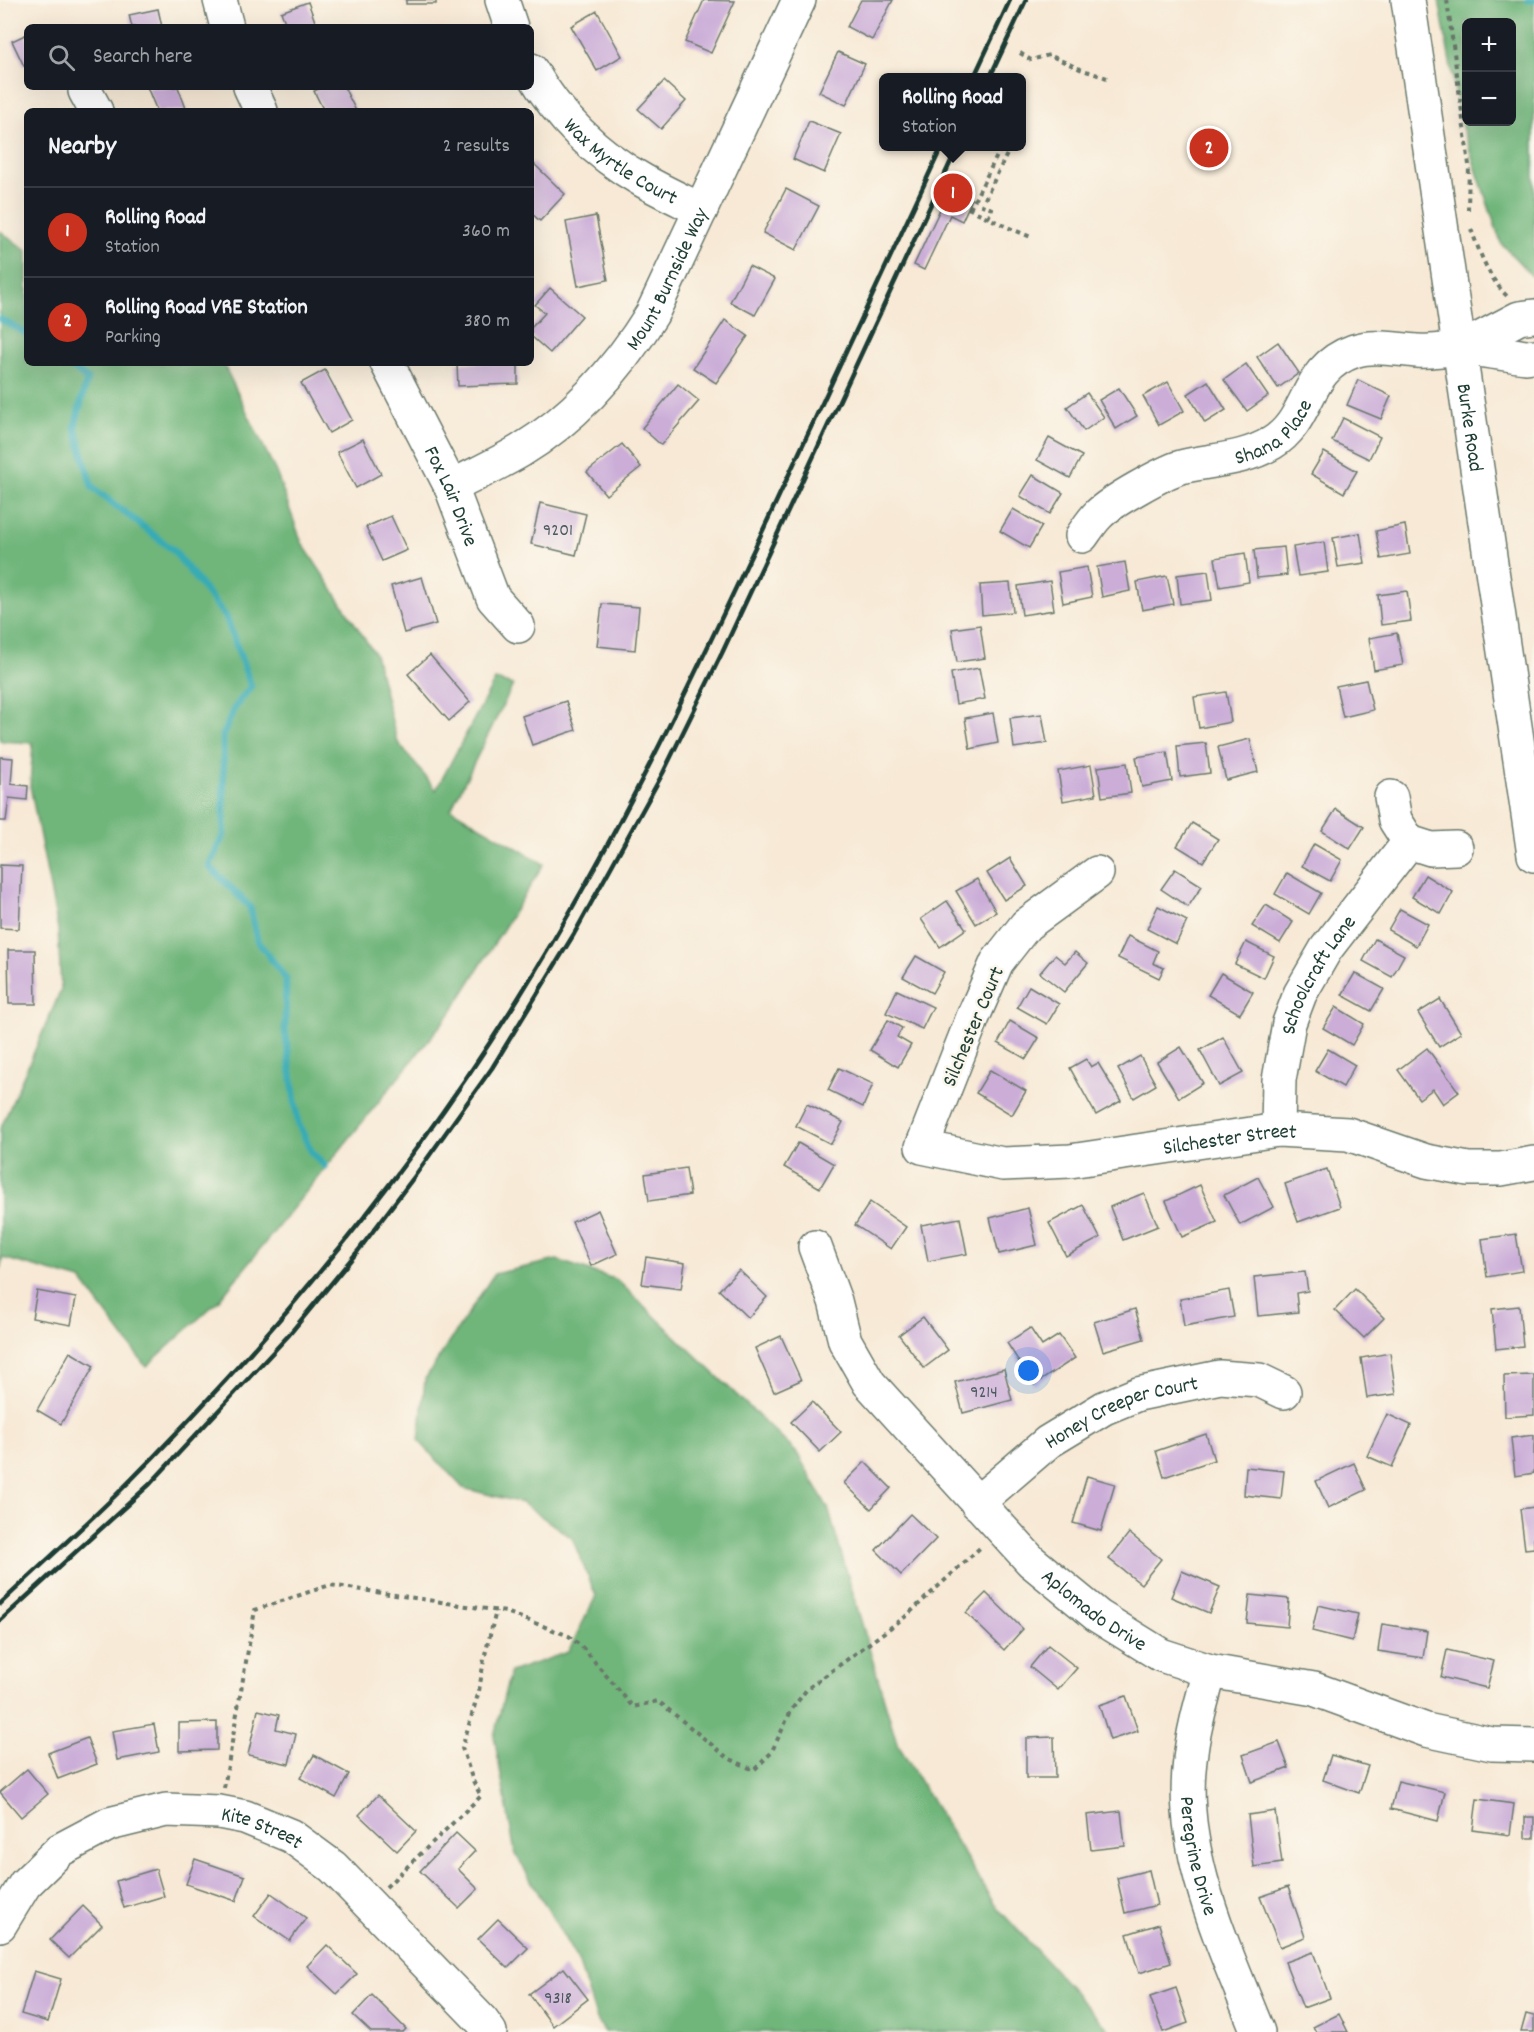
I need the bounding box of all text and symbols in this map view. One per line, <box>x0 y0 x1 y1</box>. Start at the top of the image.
map controls <box>1462 18 1516 126</box>
button: + <box>1462 18 1516 72</box>
search box <box>24 24 534 90</box>
icon: search <box>45 41 78 74</box>
text: Search here <box>93 42 192 73</box>
button: − <box>1462 72 1516 126</box>
popup <box>879 73 1026 151</box>
text: Rolling Road <box>902 83 1003 114</box>
street label: Wax Myrtle Court <box>555 112 682 214</box>
text: Station <box>902 114 957 142</box>
pin: 2 <box>1190 126 1228 170</box>
text: Nearby <box>48 129 116 166</box>
text: 2 results <box>443 133 510 161</box>
pin: 1 <box>934 170 972 216</box>
text: Rolling Road <box>105 203 206 234</box>
street label: Mount Burnside Way <box>620 203 718 358</box>
text: 1 <box>65 218 70 246</box>
text: 360 m <box>462 218 510 246</box>
text: Station <box>105 234 160 262</box>
text: Rolling Road VRE Station <box>105 293 308 324</box>
text: 2 <box>63 308 72 336</box>
text: 380 m <box>464 308 510 336</box>
text: Parking <box>105 324 161 352</box>
street label: Burke Road <box>1447 382 1489 474</box>
street label: Shana Place <box>1232 395 1322 475</box>
street label: Fox Lair Drive <box>414 442 484 551</box>
house number: 9201 <box>543 519 573 544</box>
street label: Schoolcraft Lane <box>1275 910 1365 1037</box>
street label: Silchester Court <box>936 962 1014 1092</box>
street label: Silchester Street <box>1161 1118 1298 1165</box>
your location <box>1014 1356 1043 1385</box>
street label: Honey Creeper Court <box>1040 1370 1201 1458</box>
house number: 9214 <box>970 1381 998 1406</box>
street label: Aplomado Drive <box>1033 1563 1152 1661</box>
street label: Peregrine Drive <box>1170 1796 1223 1920</box>
street label: Kite Street <box>218 1801 309 1858</box>
house number: 9318 <box>544 1987 572 2012</box>

